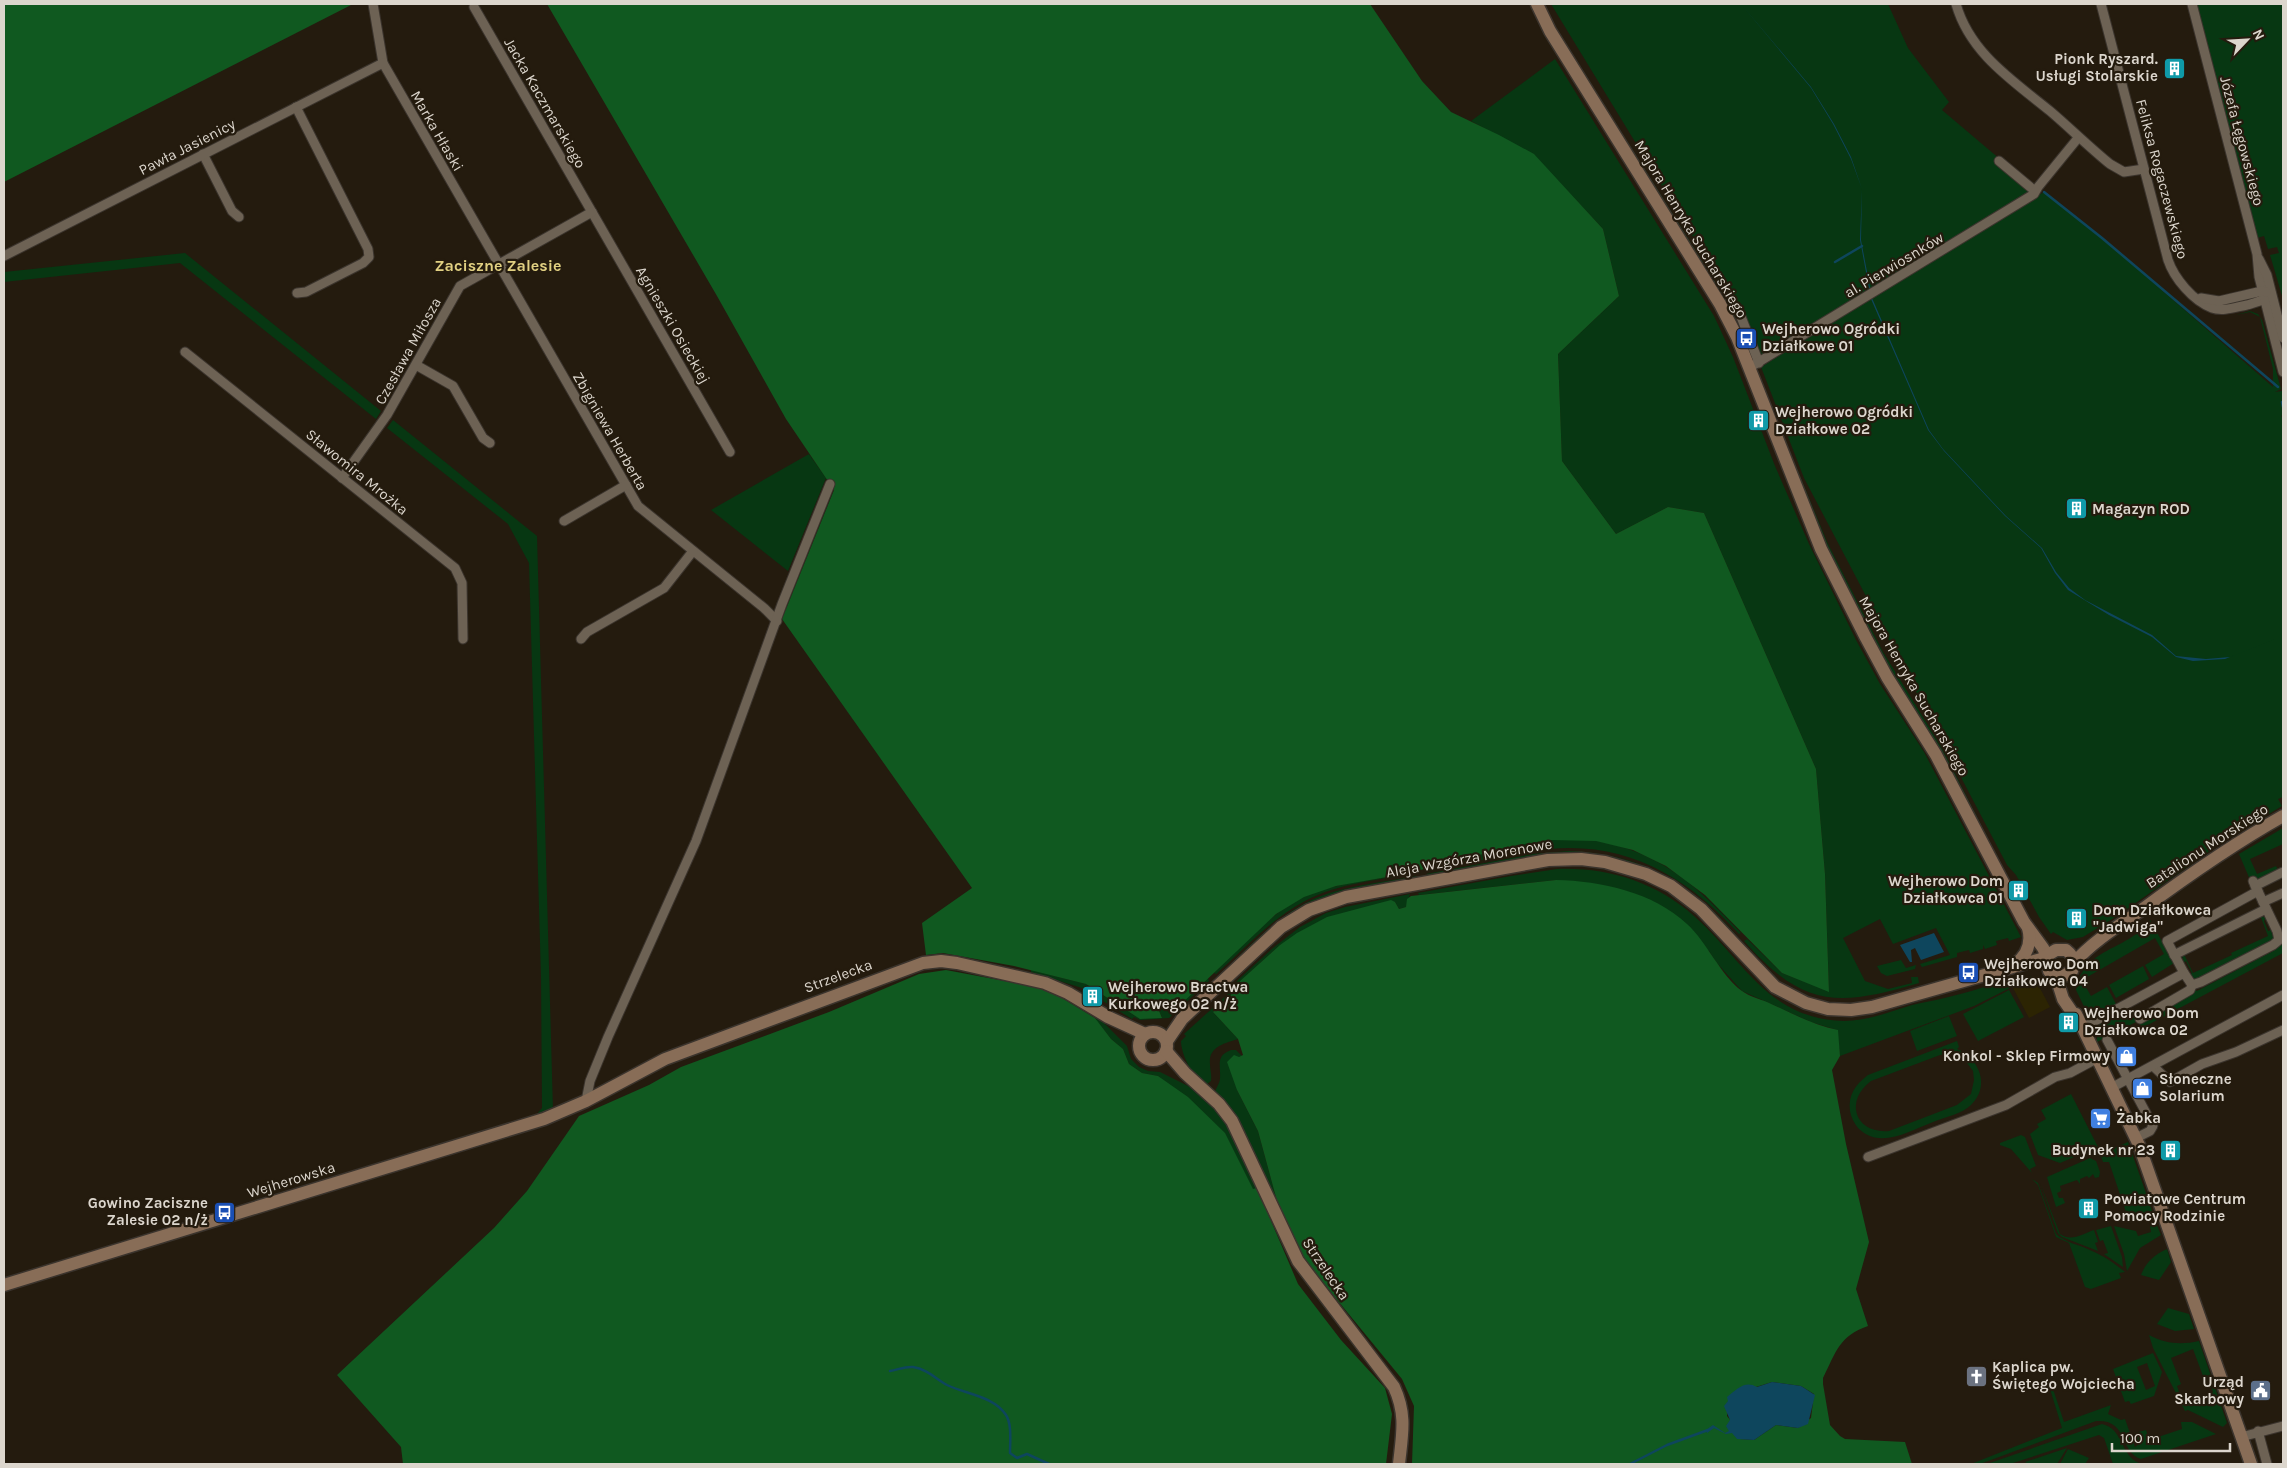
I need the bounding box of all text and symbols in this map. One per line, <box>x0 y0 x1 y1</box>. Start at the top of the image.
north arrow <box>2222 15 2272 65</box>
text: N <box>2249 27 2268 43</box>
street label: Jacka Kaczmarskiego <box>500 35 590 171</box>
place label: Pionk Ryszard. Usługi Stolarskie <box>2035 50 2158 85</box>
building icon: Pionk Ryszard. Usługi Stolarskie <box>2162 56 2186 80</box>
street label: Józefa Łęgowskiego <box>2216 74 2268 208</box>
street label: Marka Hłaski <box>407 88 467 174</box>
street label: Feliksa Rogaczewskiego <box>2132 97 2192 261</box>
street label: Pawła Jasienicy <box>136 115 238 179</box>
street label: Majora Henryka Sucharskiego <box>1631 137 1751 321</box>
street label: al. Pierwiosnków <box>1841 228 1947 302</box>
district label: Zaciszne Zalesie <box>435 256 561 275</box>
street label: Agnieszki Osieckiej <box>632 263 714 387</box>
street label: Czesława Miłosza <box>371 294 445 408</box>
place label: Wejherowo Ogródki Działkowe 01 <box>1762 320 1900 355</box>
bus stop icon: Wejherowo Ogródki Działkowe 01 <box>1734 326 1758 350</box>
street label: Zbigniewa Herberta <box>569 369 651 493</box>
place label: Wejherowo Ogródki Działkowe 02 <box>1775 403 1913 438</box>
building icon: Wejherowo Ogródki Działkowe 02 <box>1747 409 1771 433</box>
street label: Sławomira Mrożka <box>302 425 412 519</box>
building icon: Magazyn ROD <box>2064 497 2088 521</box>
place label: Magazyn ROD <box>2092 500 2190 518</box>
street label: Majora Henryka Sucharskiego <box>1855 593 1973 779</box>
street label: Batalionu Morskiego <box>2143 800 2271 892</box>
street label: Aleja Wzgórza Morenowe <box>1384 835 1554 881</box>
place label: Wejherowo Dom Działkowca 01 <box>1888 872 2003 907</box>
building icon: Wejherowo Dom Działkowca 01 <box>2007 878 2031 902</box>
place label: Dom Działkowca "Jadwiga" <box>2093 901 2211 936</box>
building icon: Dom Działkowca "Jadwiga" <box>2065 907 2089 931</box>
street label: Strzelecka <box>801 955 875 997</box>
place label: Wejherowo Dom Działkowca 04 <box>1984 955 2099 990</box>
bus stop icon: Wejherowo Dom Działkowca 04 <box>1956 961 1980 985</box>
place label: Wejherowo Bractwa Kurkowego 02 n/ż <box>1108 978 1248 1013</box>
building icon: Wejherowo Bractwa Kurkowego 02 n/ż <box>1080 984 1104 1008</box>
place label: Wejherowo Dom Działkowca 02 <box>2084 1004 2199 1039</box>
building icon: Wejherowo Dom Działkowca 02 <box>2056 1010 2080 1034</box>
shop icon: Konkol - Sklep Firmowy <box>2114 1044 2138 1068</box>
place label: Konkol - Sklep Firmowy <box>1943 1047 2110 1065</box>
place label: Słoneczne Solarium <box>2159 1070 2232 1105</box>
shop icon: Słoneczne Solarium <box>2131 1076 2155 1100</box>
supermarket icon: Żabka <box>2088 1106 2112 1130</box>
place label: Żabka <box>2116 1108 2161 1127</box>
building icon: Budynek nr 23 <box>2159 1138 2183 1162</box>
place label: Budynek nr 23 <box>2052 1141 2155 1159</box>
street label: Wejherowska <box>245 1158 337 1202</box>
place label: Powiatowe Centrum Pomocy Rodzinie <box>2104 1190 2246 1225</box>
place label: Gowino Zaciszne Zalesie 02 n/ż <box>88 1194 208 1229</box>
building icon: Powiatowe Centrum Pomocy Rodzinie <box>2076 1196 2100 1220</box>
bus stop icon: Gowino Zaciszne Zalesie 02 n/ż <box>212 1200 236 1224</box>
street label: Strzelecka <box>1299 1234 1353 1304</box>
place label: Kaplica pw. Świętego Wojciecha <box>1992 1358 2135 1393</box>
church icon: Kaplica pw. Świętego Wojciecha <box>1964 1364 1988 1388</box>
place label: Urząd Skarbowy <box>2174 1373 2244 1408</box>
public building icon: Urząd Skarbowy <box>2248 1379 2272 1403</box>
scale bar <box>2112 1420 2230 1452</box>
text: 100 m <box>2120 1429 2160 1447</box>

